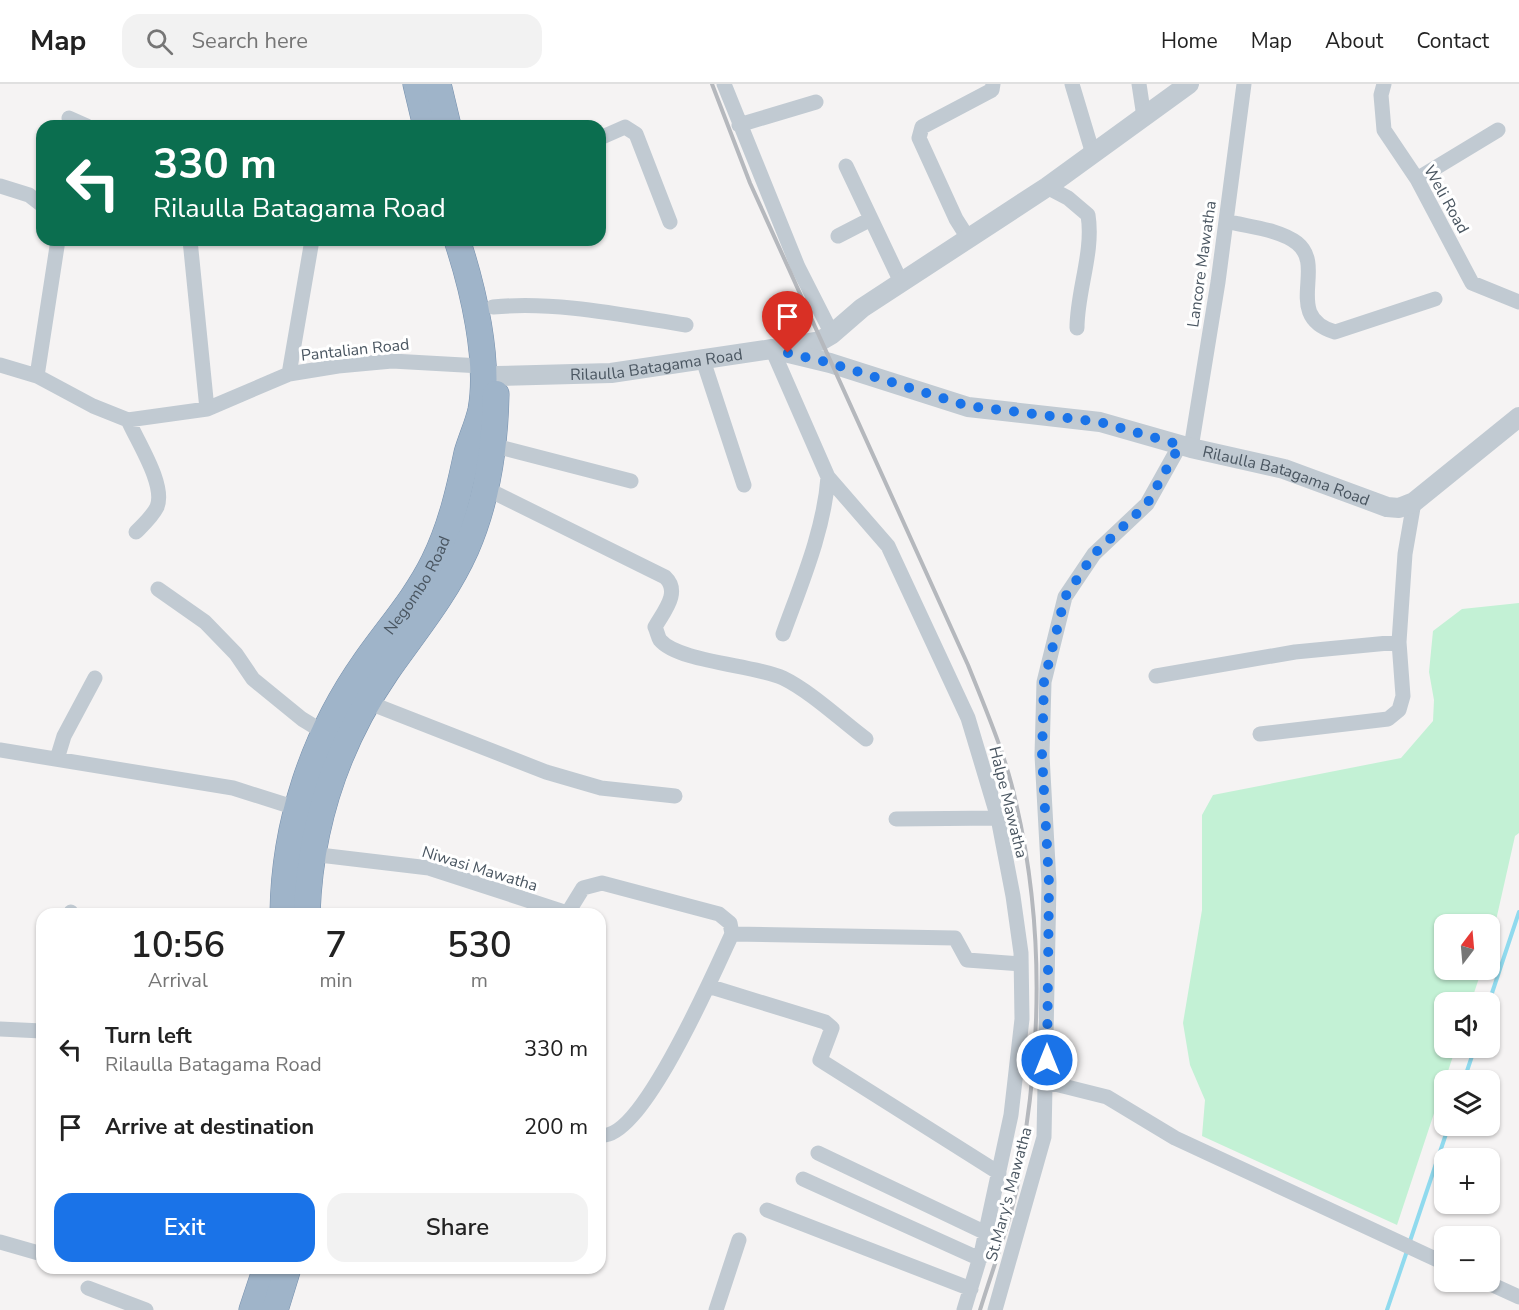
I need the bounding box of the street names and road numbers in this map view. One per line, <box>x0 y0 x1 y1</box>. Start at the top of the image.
street label: Weli Road <box>1418 161 1474 238</box>
street label: Lancore Mawatha <box>1182 199 1222 329</box>
street label: Pantalian Road <box>300 333 410 367</box>
street label: Rilaulla Batagama Road <box>570 344 744 386</box>
street label: Rilaulla Batagama Road <box>1200 441 1373 512</box>
street label: Negombo Road <box>379 533 456 639</box>
street label: Halpe Mawatha <box>984 744 1033 860</box>
street label: Niwasi Mawatha <box>419 841 540 897</box>
street label: St.Mary's Mawatha <box>980 1125 1037 1264</box>

